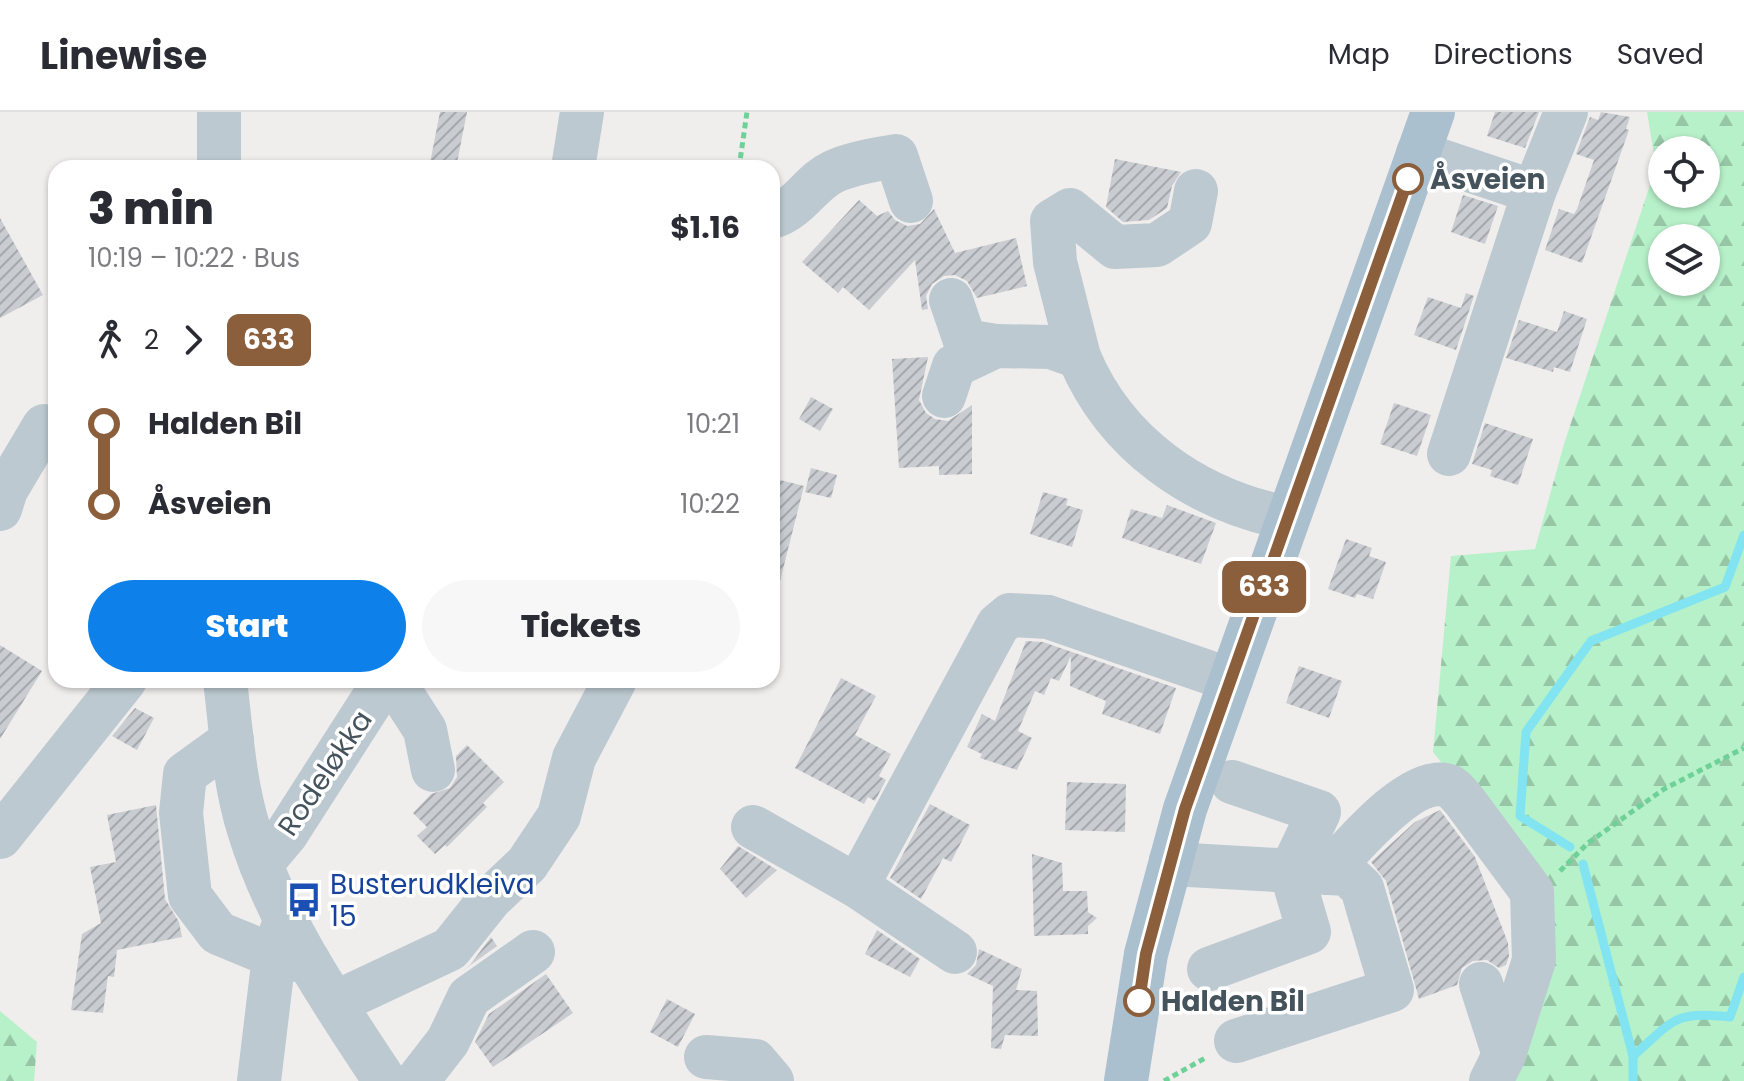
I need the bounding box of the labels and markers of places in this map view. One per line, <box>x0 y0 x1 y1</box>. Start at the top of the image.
place label: Åsveien <box>1430 160 1545 199</box>
marker: Åsveien <box>1393 164 1423 194</box>
place label: Busterudkleiva 15 <box>330 865 535 936</box>
bus stop icon: Busterudkleiva 15 <box>285 881 323 919</box>
place label: Halden Bil <box>1161 982 1305 1021</box>
marker: Halden Bil <box>1124 986 1154 1016</box>

